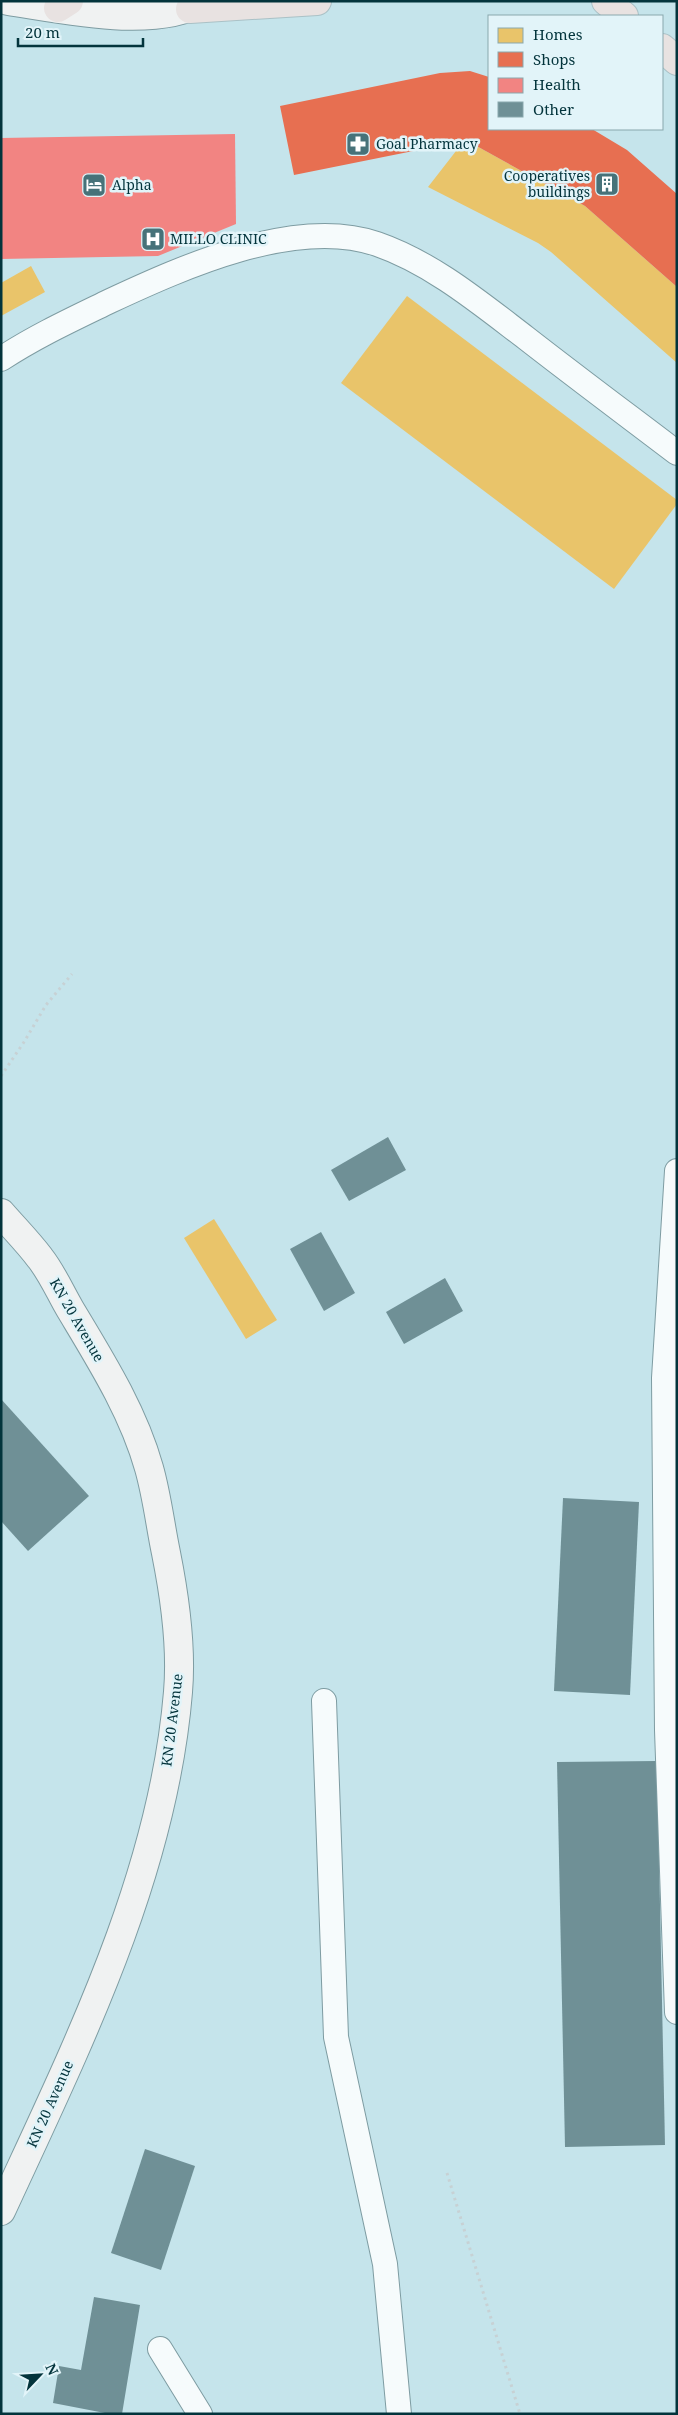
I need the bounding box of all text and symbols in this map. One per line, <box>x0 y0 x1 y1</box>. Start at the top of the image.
scale bar <box>18 15 142 47</box>
legend <box>488 15 663 130</box>
text: 20 m <box>25 22 60 42</box>
text: Homes <box>533 24 583 44</box>
text: Shops <box>533 49 576 69</box>
text: Health <box>533 74 581 94</box>
text: Other <box>533 99 574 119</box>
pharmacy icon: Goal Pharmacy <box>345 131 371 157</box>
place label: Goal Pharmacy <box>376 134 478 153</box>
place label: Cooperatives buildings <box>504 166 590 201</box>
building icon: Cooperatives buildings <box>594 171 620 197</box>
hotel icon: Alpha <box>81 172 107 198</box>
place label: Alpha <box>112 175 152 194</box>
hospital icon: MILLO CLINIC <box>140 226 166 252</box>
place label: MILLO CLINIC <box>170 229 267 248</box>
street label: KN 20 Avenue <box>46 1275 109 1365</box>
street label: KN 20 Avenue <box>156 1672 187 1767</box>
street label: KN 20 Avenue <box>22 2057 77 2150</box>
north arrow <box>15 2350 65 2400</box>
text: N <box>41 2360 63 2378</box>

